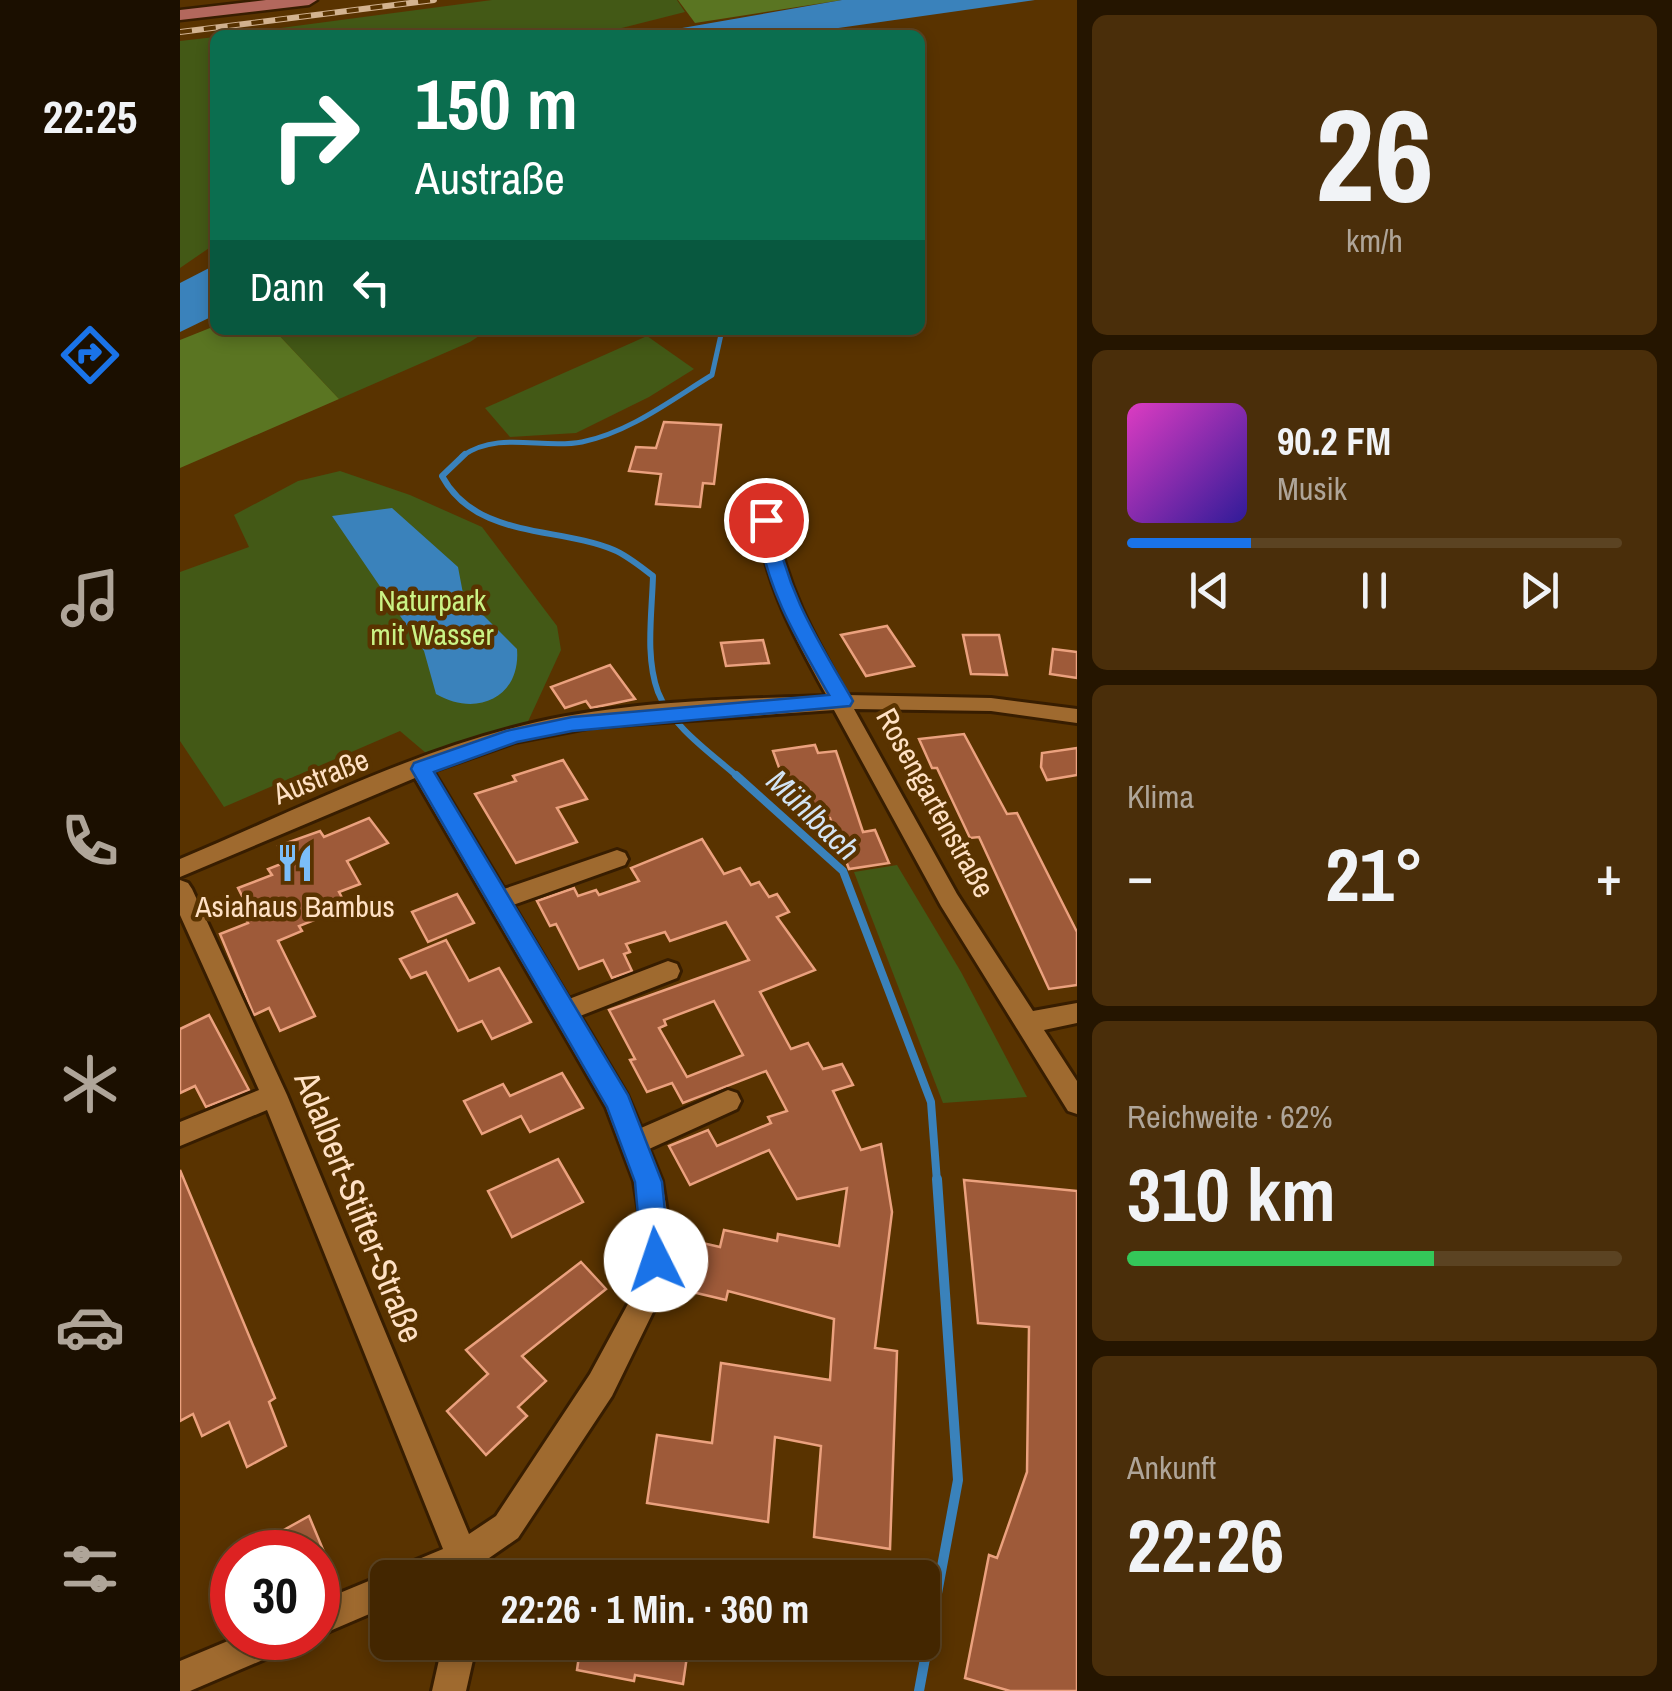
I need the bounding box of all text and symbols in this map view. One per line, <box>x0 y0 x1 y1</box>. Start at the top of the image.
text: 150 m <box>415 57 578 151</box>
text: 26 <box>1315 66 1434 242</box>
icon: right <box>250 70 380 200</box>
text: 22:25 <box>43 86 137 147</box>
text: Austraße <box>415 147 565 208</box>
text: km/h <box>1346 219 1403 262</box>
icon: left <box>344 260 399 315</box>
text: Dann <box>250 262 324 313</box>
icon: directions <box>55 320 125 390</box>
text: 90.2 FM <box>1277 416 1391 467</box>
text: Musik <box>1277 467 1347 510</box>
pin <box>724 478 809 563</box>
icon: arrive <box>739 493 794 548</box>
icon: music <box>55 563 125 633</box>
icon: previous <box>1182 563 1237 618</box>
icon: pause <box>1347 563 1402 618</box>
icon: next <box>1512 563 1567 618</box>
park label: Naturpark mit Wasser <box>370 580 495 654</box>
street label: Rosengartenstraße <box>867 701 1004 904</box>
street label: Austraße <box>266 739 374 814</box>
water label: Mühlbach <box>757 760 869 870</box>
text: Klima <box>1127 775 1194 818</box>
icon: phone <box>55 806 125 876</box>
text: 21° <box>1325 823 1424 924</box>
text: − <box>1127 838 1153 912</box>
text: + <box>1596 838 1622 912</box>
restaurant icon: Asiahaus Bambus <box>274 842 316 884</box>
place label: Asiahaus Bambus <box>194 886 395 926</box>
icon: climate <box>55 1049 125 1119</box>
street label: Adalbert-Stifter-Straße <box>283 1063 435 1349</box>
text: Reichweite · 62% <box>1127 1095 1333 1138</box>
text: 310 km <box>1127 1143 1336 1244</box>
position arrow <box>604 1208 708 1312</box>
icon: car <box>55 1292 125 1362</box>
text: Ankunft <box>1127 1446 1216 1489</box>
text: 22:26 <box>1127 1494 1284 1595</box>
speed limit sign: 30 <box>210 1530 340 1660</box>
icon: filters <box>55 1534 125 1604</box>
text: 22:26 · 1 Min. · 360 m <box>501 1584 809 1635</box>

